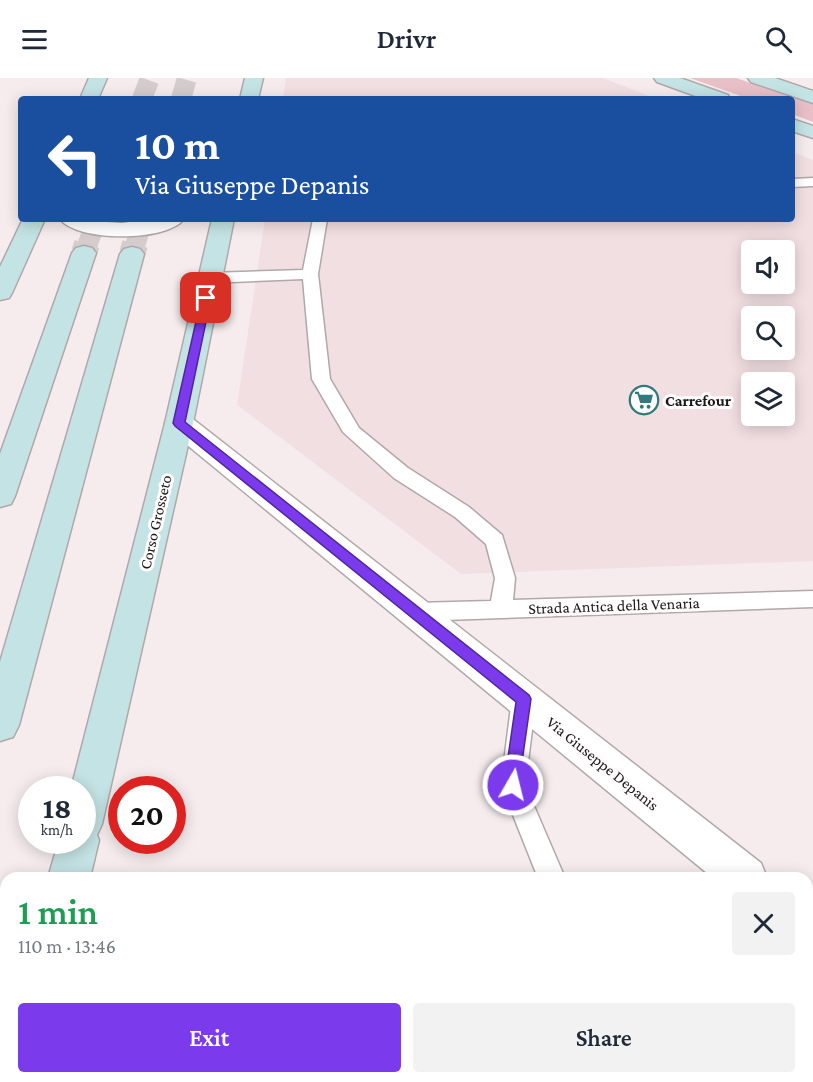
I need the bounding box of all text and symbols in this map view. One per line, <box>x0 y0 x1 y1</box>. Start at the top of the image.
icon: menu <box>18 23 51 56</box>
icon: search <box>762 23 795 56</box>
text: Drivr <box>377 24 436 54</box>
icon: left <box>36 120 114 198</box>
text: 10 m <box>135 121 220 168</box>
text: Via Giuseppe Depanis <box>135 170 369 200</box>
map controls <box>741 240 795 426</box>
button: sound <box>741 240 795 294</box>
pin <box>180 272 231 323</box>
icon: arrive <box>189 281 222 314</box>
button: search <box>741 306 795 360</box>
button: layers <box>741 372 795 426</box>
supermarket icon: Carrefour <box>628 384 660 416</box>
place label: Carrefour <box>665 392 732 409</box>
street label: Corso Grosseto <box>136 473 175 571</box>
street label: Strada Antica della Venaria <box>528 594 701 617</box>
street label: Via Giuseppe Depanis <box>543 713 662 814</box>
position arrow <box>481 753 545 817</box>
speed limit sign: 20 <box>108 776 186 854</box>
text: 18 <box>43 791 71 824</box>
text: km/h <box>41 822 73 838</box>
text: 1 min <box>18 892 98 932</box>
button: close <box>732 892 795 955</box>
text: 110 m · 13:46 <box>18 935 116 957</box>
button: Exit <box>18 1003 401 1072</box>
button: Share <box>413 1003 795 1072</box>

